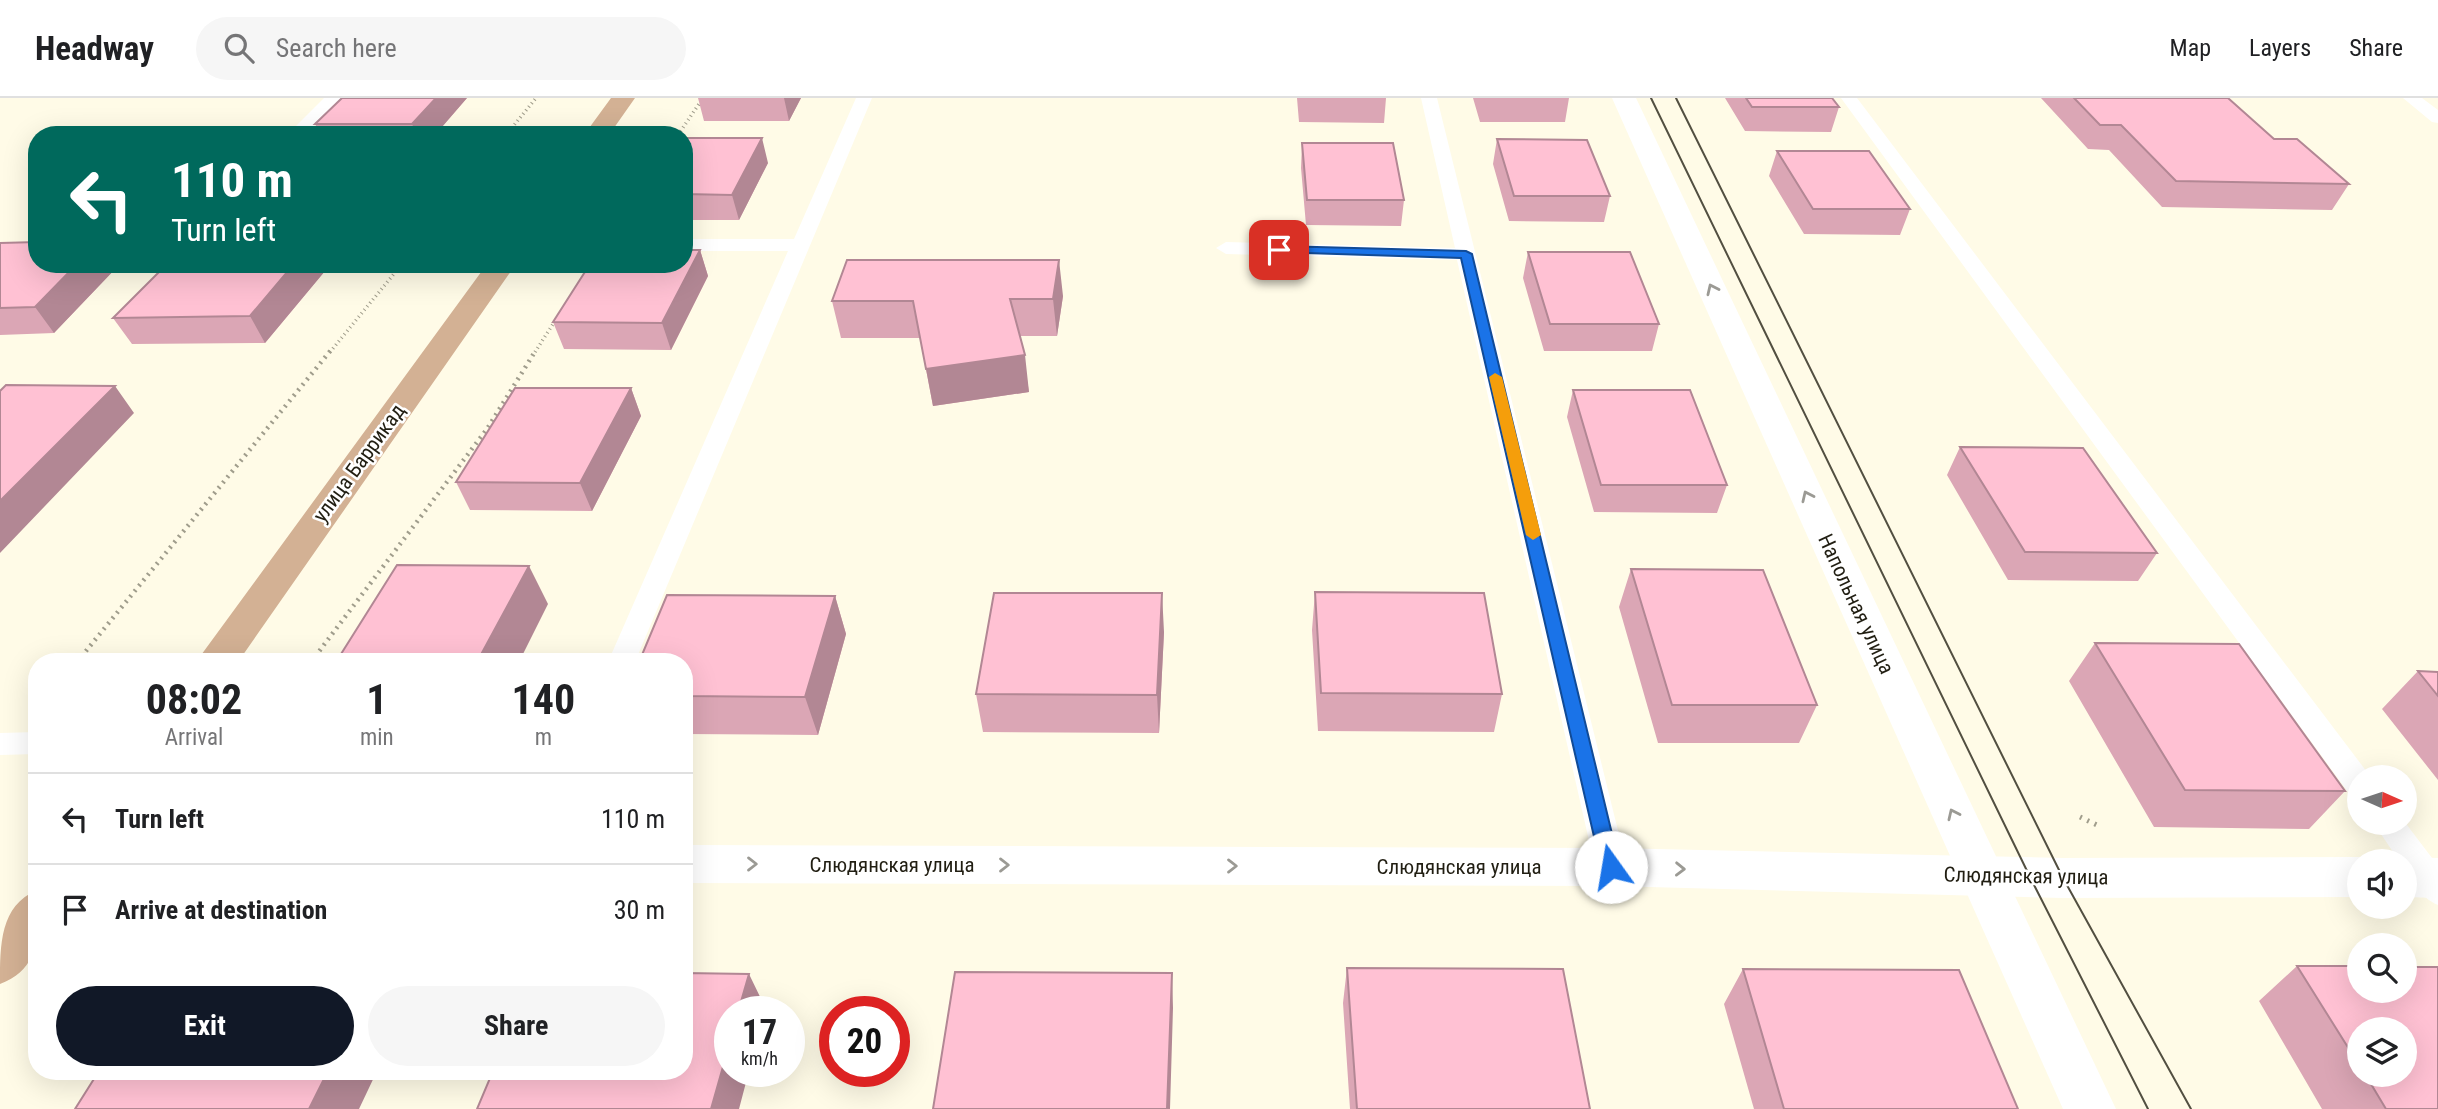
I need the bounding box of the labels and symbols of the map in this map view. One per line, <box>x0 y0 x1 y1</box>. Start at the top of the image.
pin <box>1249 220 1309 280</box>
one-way arrow <box>1706 284 1720 297</box>
street label: улица Баррикад <box>308 399 410 527</box>
one-way arrow <box>1801 491 1815 503</box>
street label: Напольная улица <box>1813 530 1899 678</box>
north arrow <box>2347 765 2417 835</box>
one-way arrow <box>1947 809 1961 821</box>
position arrow <box>1574 830 1648 904</box>
street label: Слюдянская улица <box>810 853 974 877</box>
street label: Слюдянская улица <box>1377 855 1541 879</box>
one-way arrow <box>748 856 758 872</box>
one-way arrow <box>1000 857 1010 873</box>
one-way arrow <box>1227 858 1238 874</box>
one-way arrow <box>1675 861 1686 877</box>
street label: Слюдянская улица <box>1943 863 2109 889</box>
speed limit sign: 20 <box>819 996 910 1087</box>

